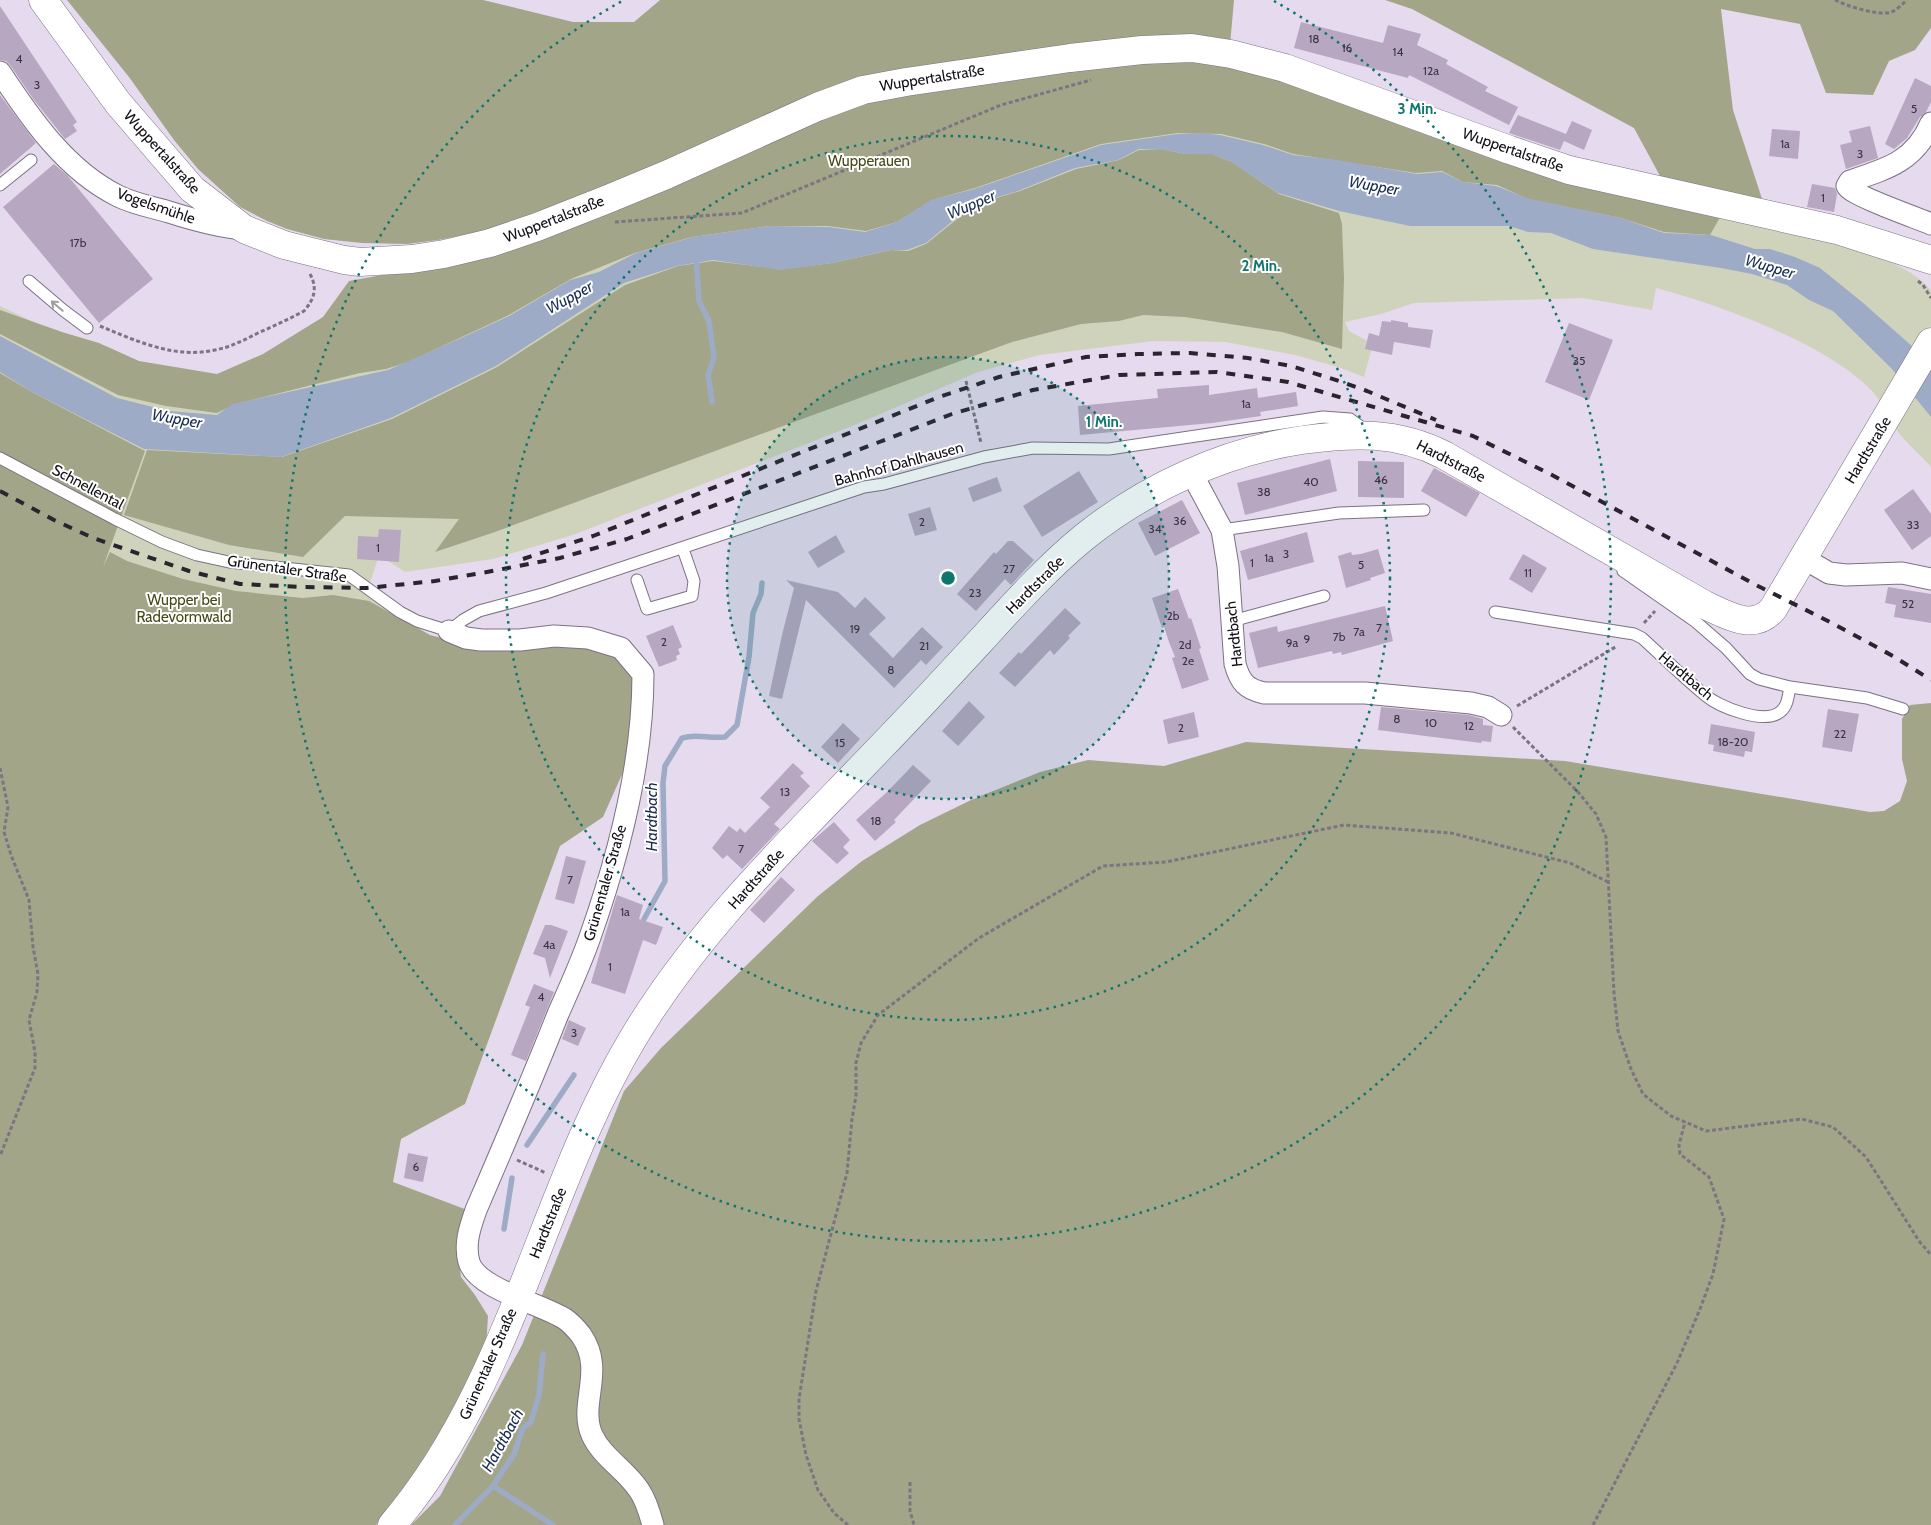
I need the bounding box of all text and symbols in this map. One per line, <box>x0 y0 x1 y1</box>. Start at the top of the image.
house number: 18 <box>1308 31 1320 46</box>
house number: 16 <box>1342 40 1353 55</box>
house number: 14 <box>1393 44 1403 59</box>
house number: 4 <box>16 51 23 66</box>
street label: Wuppertalstraße <box>878 61 986 95</box>
house number: 12a <box>1423 63 1439 78</box>
house number: 3 <box>34 77 40 92</box>
text: 3 Min. <box>1397 100 1437 118</box>
house number: 5 <box>1911 101 1917 116</box>
street label: Wuppertalstraße <box>120 107 204 198</box>
street label: Wuppertalstraße <box>1460 124 1566 176</box>
house number: 1a <box>1780 136 1790 151</box>
house number: 3 <box>1857 146 1863 161</box>
park label: Wupperauen <box>828 152 910 170</box>
water label: Wupper <box>1347 172 1402 199</box>
street label: Vogelsmühle <box>114 184 198 228</box>
water label: Wupper <box>944 185 999 223</box>
house number: 1 <box>1821 190 1825 205</box>
street label: Wuppertalstraße <box>501 192 607 246</box>
house number: 17b <box>70 235 87 250</box>
water label: Wupper <box>1743 250 1798 283</box>
text: 2 Min. <box>1242 257 1280 275</box>
water label: Wupper <box>542 276 597 318</box>
one-way arrow <box>51 300 64 311</box>
house number: 35 <box>1573 353 1585 368</box>
house number: 1a <box>1241 396 1251 411</box>
water label: Wupper <box>150 405 205 432</box>
text: 1 Min. <box>1086 413 1122 431</box>
street label: Hardtstraße <box>1841 413 1895 487</box>
street label: Hardtstraße <box>1414 436 1489 486</box>
street label: Bahnhof Dahlhausen <box>833 438 965 490</box>
street label: Schnellental <box>49 461 127 514</box>
house number: 46 <box>1374 472 1388 487</box>
house number: 40 <box>1303 474 1319 489</box>
house number: 38 <box>1257 484 1271 499</box>
house number: 36 <box>1173 513 1187 528</box>
house number: 2 <box>919 514 925 529</box>
house number: 33 <box>1907 517 1919 532</box>
house number: 34 <box>1148 521 1162 536</box>
house number: 1 <box>376 540 380 555</box>
house number: 3 <box>1283 546 1289 561</box>
house number: 1a <box>1264 550 1274 565</box>
street label: Grünentaler Straße <box>226 552 348 586</box>
street label: Hardtstraße <box>1002 552 1068 618</box>
house number: 1 <box>1250 555 1254 570</box>
house number: 5 <box>1358 557 1364 572</box>
house number: 27 <box>1003 561 1015 576</box>
house number: 11 <box>1524 565 1532 580</box>
centre of rings <box>939 569 957 587</box>
house number: 23 <box>969 585 981 600</box>
park label: Wupper bei Radevormwald <box>136 591 232 626</box>
house number: 52 <box>1902 596 1914 611</box>
street label: Hardtbach <box>1222 600 1246 668</box>
house number: 2b <box>1167 608 1180 623</box>
house number: 7 <box>1376 620 1382 635</box>
house number: 19 <box>850 621 861 636</box>
house number: 7a <box>1353 624 1365 639</box>
house number: 7b <box>1333 629 1346 644</box>
house number: 9 <box>1304 631 1311 646</box>
house number: 2 <box>661 634 667 649</box>
house number: 9a <box>1286 635 1299 650</box>
house number: 2d <box>1179 637 1191 652</box>
house number: 21 <box>919 638 929 653</box>
street label: Hardtbach <box>1655 648 1717 704</box>
house number: 2e <box>1182 653 1194 668</box>
house number: 8 <box>887 662 895 677</box>
house number: 8 <box>1393 711 1401 726</box>
house number: 10 <box>1425 715 1437 730</box>
house number: 12 <box>1464 718 1474 733</box>
house number: 2 <box>1178 720 1184 735</box>
house number: 22 <box>1834 726 1846 741</box>
house number: 18-20 <box>1718 734 1748 749</box>
house number: 15 <box>835 735 845 750</box>
water label: Hardtbach <box>642 782 661 852</box>
house number: 13 <box>780 784 790 799</box>
house number: 18 <box>870 813 882 828</box>
street label: Grünentaler Straße <box>580 822 630 943</box>
house number: 7 <box>738 841 744 856</box>
street label: Hardtstraße <box>724 845 788 913</box>
house number: 7 <box>567 872 573 887</box>
house number: 1a <box>620 904 630 919</box>
house number: 4a <box>543 937 556 952</box>
house number: 1 <box>608 959 612 974</box>
house number: 4 <box>538 989 545 1004</box>
house number: 3 <box>571 1025 577 1040</box>
house number: 6 <box>413 1159 420 1174</box>
street label: Hardtstraße <box>526 1185 570 1261</box>
street label: Grünentaler Straße <box>455 1305 521 1423</box>
water label: Hardtbach <box>477 1405 527 1475</box>

